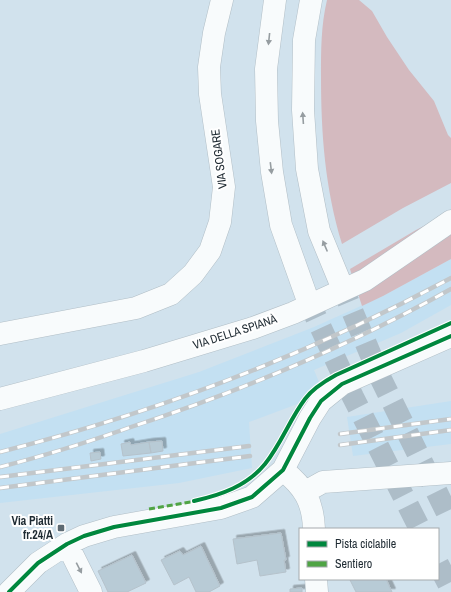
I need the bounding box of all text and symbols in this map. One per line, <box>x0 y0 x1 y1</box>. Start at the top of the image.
one-way arrow <box>266 32 272 45</box>
one-way arrow <box>300 112 307 124</box>
street label: VIA SOGARE <box>207 128 231 190</box>
one-way arrow <box>268 162 275 174</box>
one-way arrow <box>322 240 328 251</box>
street label: VIA DELLA SPIANÀ <box>191 311 280 353</box>
place label: Via Piatti fr.24/A <box>12 513 54 543</box>
marker: Via Piatti fr.24/A <box>56 523 66 533</box>
legend <box>299 528 439 580</box>
text: Pista ciclabile <box>335 536 396 552</box>
text: Sentiero <box>335 556 372 572</box>
one-way arrow <box>76 562 82 573</box>

